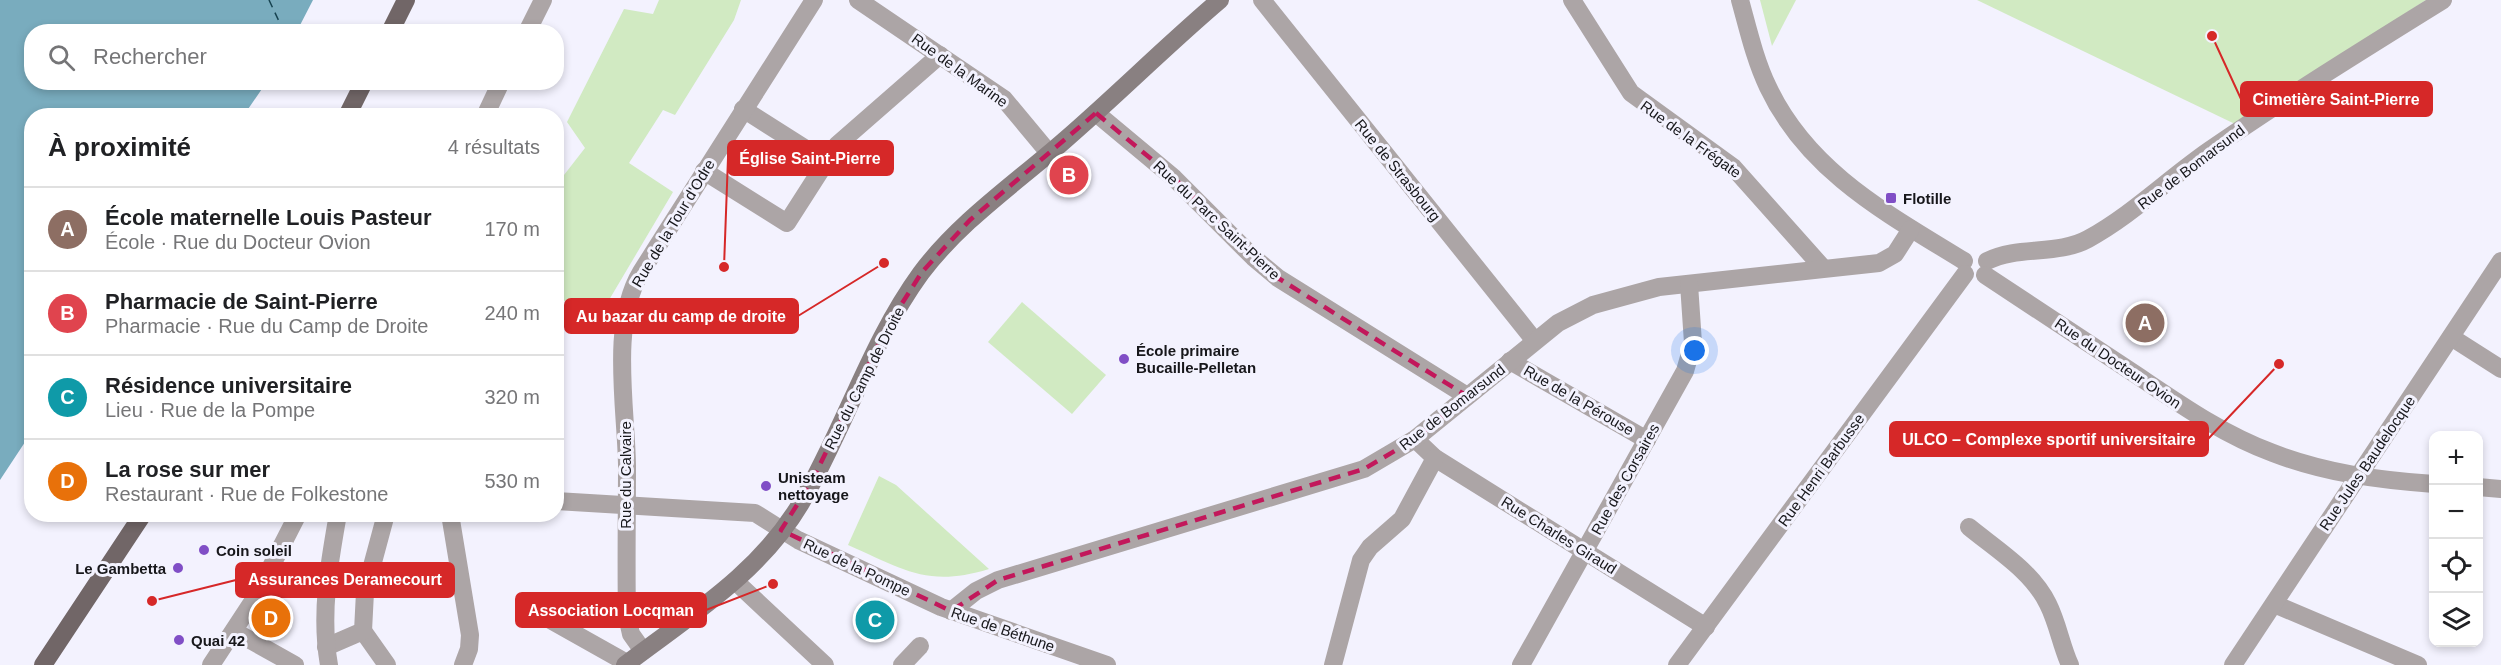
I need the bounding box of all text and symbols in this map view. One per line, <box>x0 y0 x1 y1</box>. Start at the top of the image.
search box <box>24 24 564 90</box>
street label: Rue de la Marine <box>909 30 1011 110</box>
icon: search <box>45 41 78 74</box>
text: Rechercher <box>93 44 207 69</box>
callout: Cimetière Saint-Pierre <box>2241 82 2432 116</box>
text: Cimetière Saint-Pierre <box>2252 91 2420 108</box>
street label: Rue de la Frégate <box>1637 97 1745 181</box>
street label: Rue de Strasbourg <box>1352 116 1444 224</box>
street label: Rue de Bomarsund <box>2134 121 2248 213</box>
text: À proximité <box>48 132 191 162</box>
text: 4 résultats <box>448 136 540 158</box>
callout: Église Saint-Pierre <box>728 141 893 175</box>
text: Église Saint-Pierre <box>739 149 881 167</box>
pin: B <box>1050 152 1088 198</box>
street label: Rue de la Tour d'Odre <box>628 156 718 290</box>
street label: Rue du Parc Saint-Pierre <box>1150 157 1284 283</box>
place label: Flotille <box>1903 190 1951 207</box>
marker: Flotille <box>1884 191 1898 205</box>
text: École maternelle Louis Pasteur <box>105 205 431 230</box>
text: A <box>60 218 75 240</box>
text: 170 m <box>484 218 540 240</box>
text: École · Rue du Docteur Ovion <box>105 231 371 253</box>
text: Pharmacie de Saint-Pierre <box>105 289 378 314</box>
callout: Au bazar du camp de droite <box>565 299 798 333</box>
pin: A <box>2126 300 2164 346</box>
text: B <box>60 302 75 324</box>
text: 240 m <box>484 302 540 324</box>
street label: Rue du Camp de Droite <box>821 304 907 452</box>
text: Au bazar du camp de droite <box>576 308 786 325</box>
street label: Rue du Docteur Ovion <box>2052 314 2184 412</box>
text: Pharmacie · Rue du Camp de Droite <box>105 315 428 337</box>
your location <box>1680 336 1709 365</box>
place label: École primaire Bucaille-Pelletan <box>1136 342 1256 376</box>
marker: École primaire Bucaille-Pelletan <box>1117 352 1131 366</box>
street label: Rue de Bomarsund <box>1396 361 1508 453</box>
street label: Rue de la Pérouse <box>1521 362 1637 438</box>
text: Résidence universitaire <box>105 373 352 398</box>
text: C <box>60 386 75 408</box>
text: 320 m <box>484 386 540 408</box>
street label: Rue Jules Baudelocque <box>2316 393 2418 533</box>
text: Lieu · Rue de la Pompe <box>105 399 315 421</box>
street label: Rue Henri Barbusse <box>1774 410 1868 530</box>
street label: Rue du Calvaire <box>617 421 634 529</box>
street label: Rue des Corsaires <box>1587 421 1663 537</box>
callout: ULCO – Complexe sportif universitaire <box>1890 422 2208 456</box>
text: ULCO – Complexe sportif universitaire <box>1902 431 2196 448</box>
map controls <box>2429 431 2483 647</box>
button: + <box>2429 431 2483 485</box>
text: La rose sur mer <box>105 457 270 482</box>
place label: Unisteam nettoyage <box>778 469 849 503</box>
text: D <box>60 470 75 492</box>
text: 530 m <box>484 470 540 492</box>
marker: Unisteam nettoyage <box>759 479 773 493</box>
text: Restaurant · Rue de Folkestone <box>105 483 389 505</box>
button: − <box>2429 485 2483 539</box>
street label: Rue Charles Giraud <box>1498 493 1620 577</box>
street label: Rue de la Pompe <box>801 535 913 599</box>
button: locate <box>2429 539 2483 593</box>
place label: Coin soleil <box>216 542 292 559</box>
marker: Coin soleil <box>197 543 211 557</box>
place label: Le Gambetta <box>75 560 167 577</box>
marker: Le Gambetta <box>171 561 185 575</box>
callout: Assurances Deramecourt <box>236 563 454 597</box>
text: Assurances Deramecourt <box>248 571 443 588</box>
callout: Association Locqman <box>516 593 706 627</box>
button: layers <box>2429 593 2483 647</box>
pin: D <box>252 596 290 640</box>
pin: C <box>856 598 894 642</box>
text: Association Locqman <box>528 602 694 619</box>
street label: Rue de Béthune <box>949 603 1057 655</box>
place label: Quai 42 <box>191 632 245 649</box>
marker: Quai 42 <box>172 633 186 647</box>

